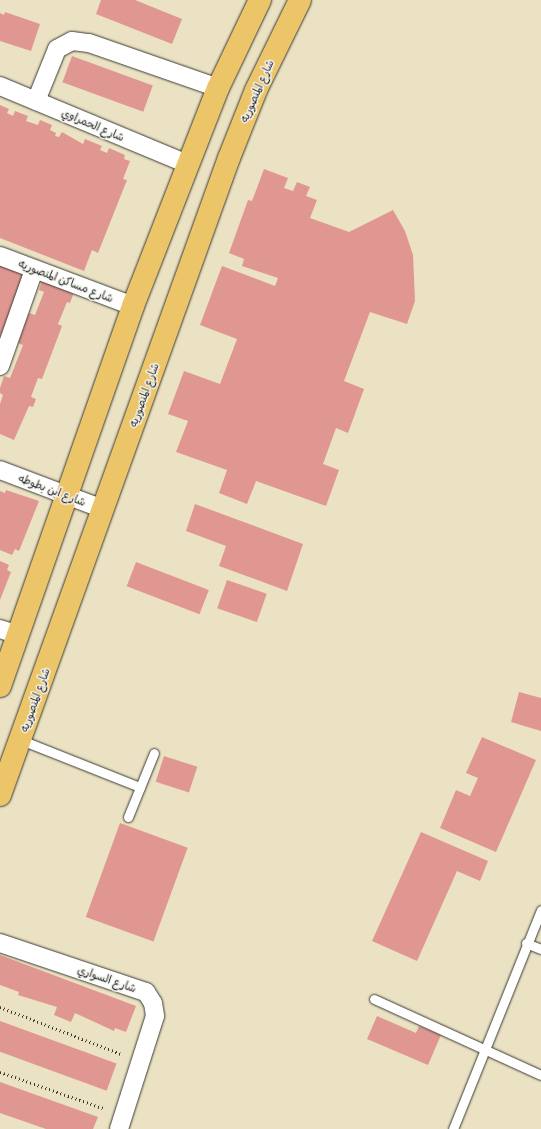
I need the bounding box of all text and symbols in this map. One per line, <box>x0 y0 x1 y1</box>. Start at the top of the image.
street label: شارع المنصوريه <box>237 58 277 124</box>
street label: شارع الحمراوي <box>60 106 126 144</box>
street label: شارع مساكن المنصوريه <box>17 257 115 305</box>
street label: شارع المنصوريه <box>126 361 162 429</box>
street label: شارع ابن بطوطه <box>16 471 88 509</box>
street label: شارع المنصوريه <box>17 666 53 734</box>
street label: شارع السواري <box>76 963 138 995</box>

